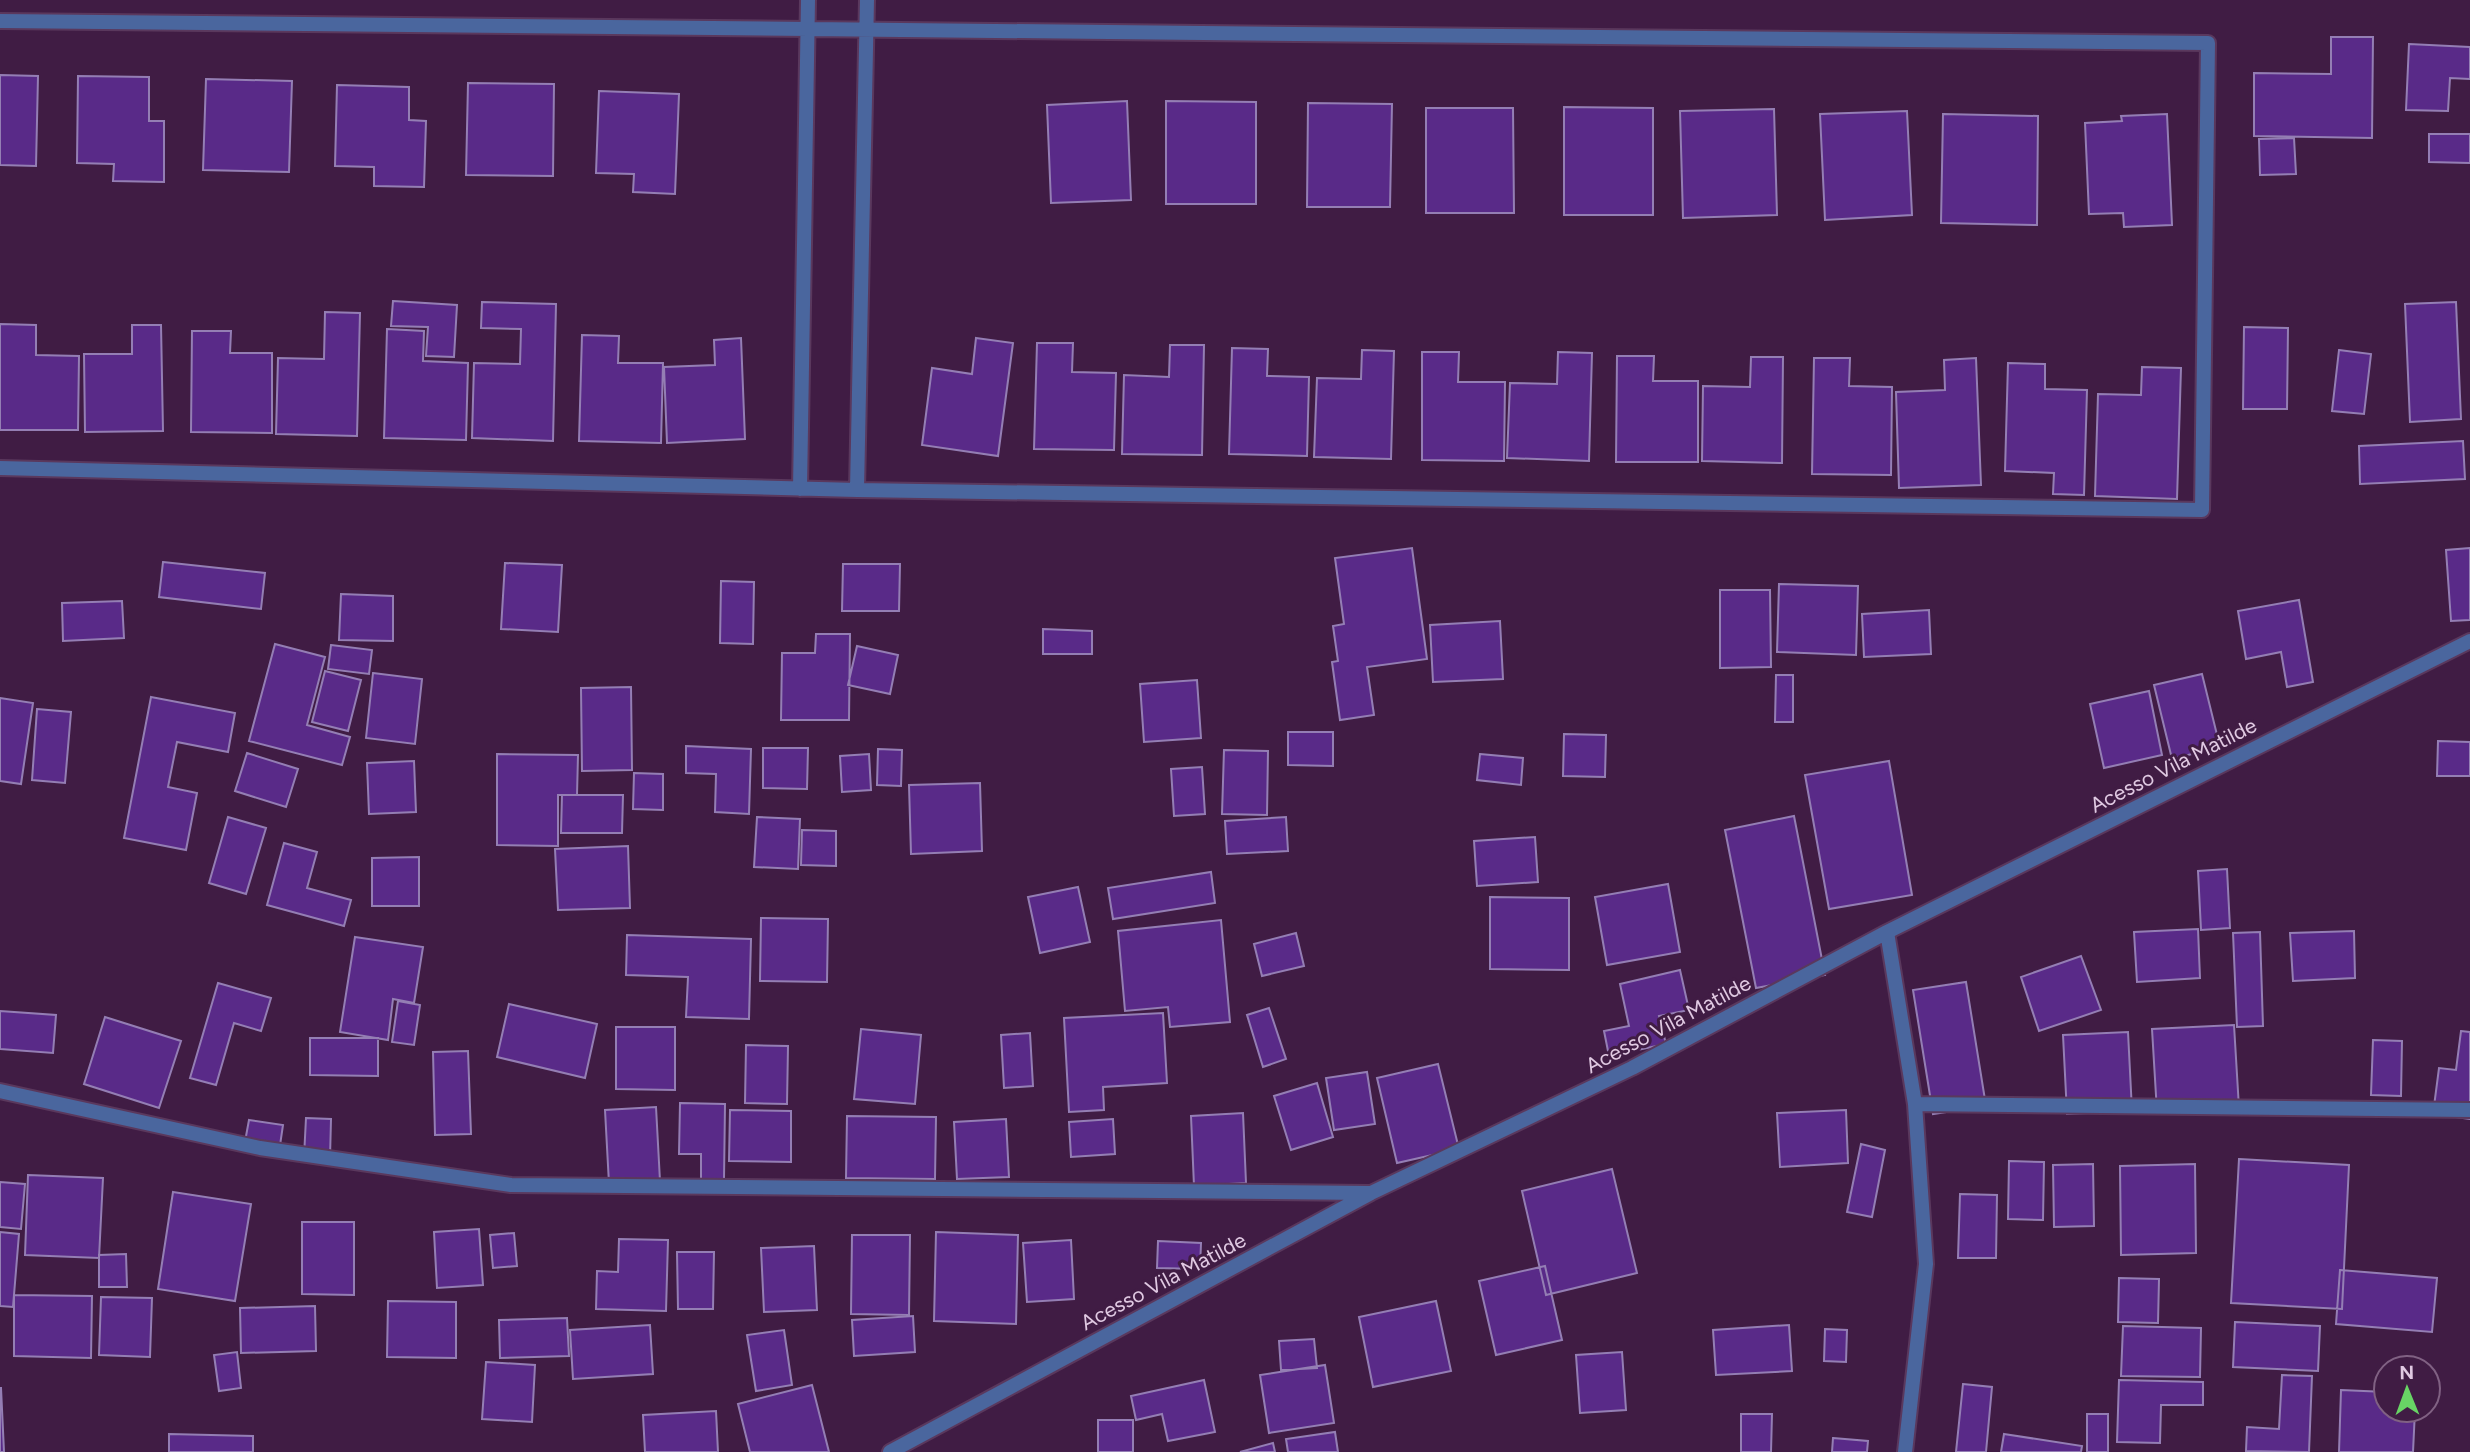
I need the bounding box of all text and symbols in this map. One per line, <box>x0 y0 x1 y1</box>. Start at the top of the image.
street label: Acesso Vila Matilde <box>2086 712 2260 818</box>
street label: Acesso Vila Matilde <box>1581 970 1755 1078</box>
street label: Acesso Vila Matilde <box>1076 1227 1250 1335</box>
north arrow <box>2372 1354 2442 1424</box>
text: N <box>2399 1361 2414 1384</box>

